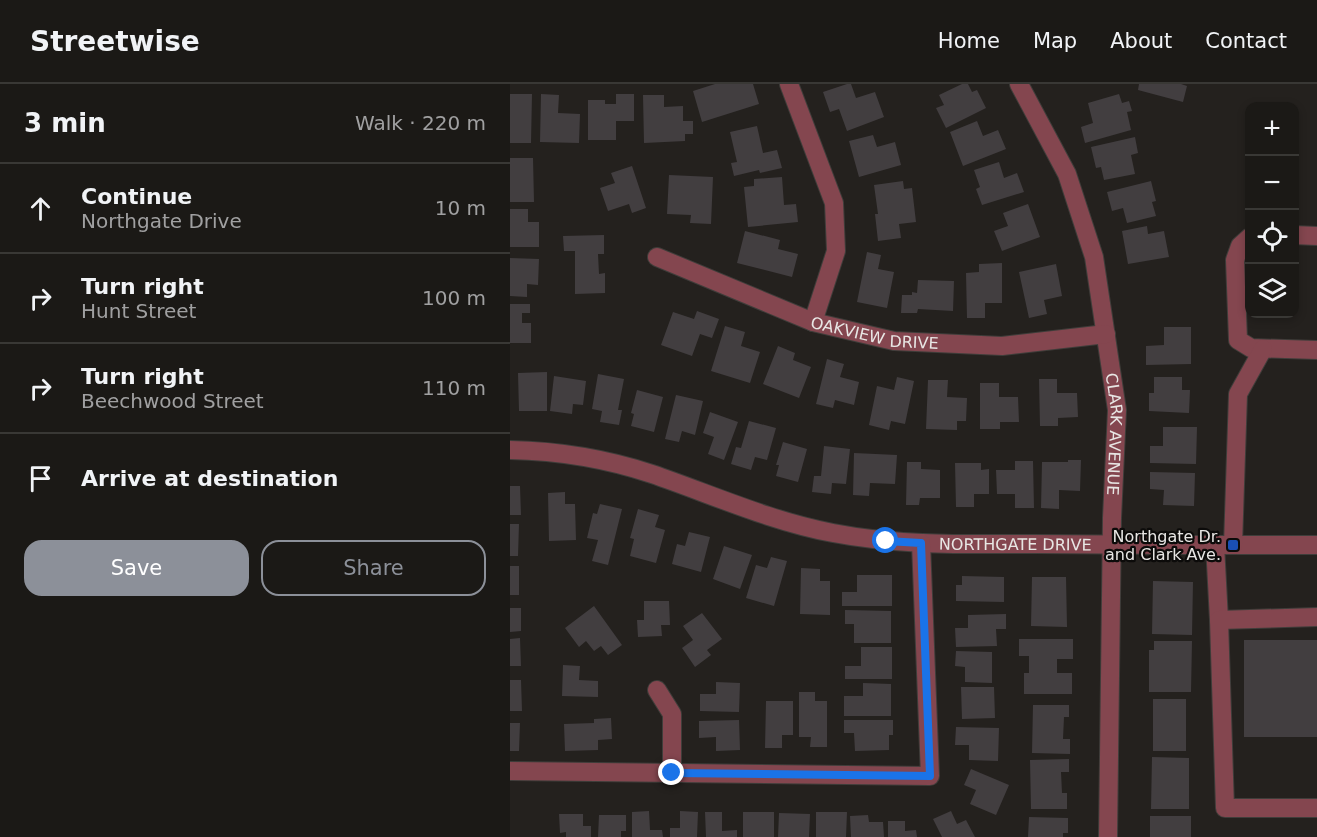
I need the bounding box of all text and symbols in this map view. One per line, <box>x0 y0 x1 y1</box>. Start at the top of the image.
text: Streetwise <box>30 25 200 58</box>
text: Home <box>938 29 1000 53</box>
text: Map <box>1033 29 1077 53</box>
text: About <box>1110 29 1172 53</box>
text: Contact <box>1205 29 1287 53</box>
map controls <box>1245 102 1299 318</box>
button: + <box>1245 102 1299 156</box>
text: 3 min <box>24 108 106 138</box>
text: Walk · 220 m <box>355 111 486 135</box>
button: − <box>1245 156 1299 210</box>
text: Continue <box>81 184 192 209</box>
icon: ahead <box>24 192 57 225</box>
text: 10 m <box>435 196 486 220</box>
text: Northgate Drive <box>81 209 242 233</box>
button: locate <box>1245 210 1299 264</box>
button: layers <box>1245 264 1299 318</box>
text: Turn right <box>81 274 204 299</box>
icon: right <box>24 282 57 315</box>
text: 100 m <box>422 286 486 310</box>
text: Hunt Street <box>81 299 196 323</box>
street label: OAKVIEW DRIVE <box>809 312 939 353</box>
text: Turn right <box>81 364 204 389</box>
icon: right <box>24 372 57 405</box>
street label: CLARK AVENUE <box>1102 372 1127 496</box>
text: 110 m <box>422 376 486 400</box>
text: Beechwood Street <box>81 389 264 413</box>
icon: arrive <box>24 462 57 495</box>
text: Arrive at destination <box>81 466 338 491</box>
route start <box>872 527 898 553</box>
place label: Northgate Dr. and Clark Ave. <box>1105 527 1221 564</box>
street label: NORTHGATE DRIVE <box>939 534 1092 554</box>
marker: Northgate Dr. and Clark Ave. <box>1226 538 1240 552</box>
button: Save <box>24 540 249 596</box>
button: Share <box>261 540 486 596</box>
route end <box>658 759 684 785</box>

